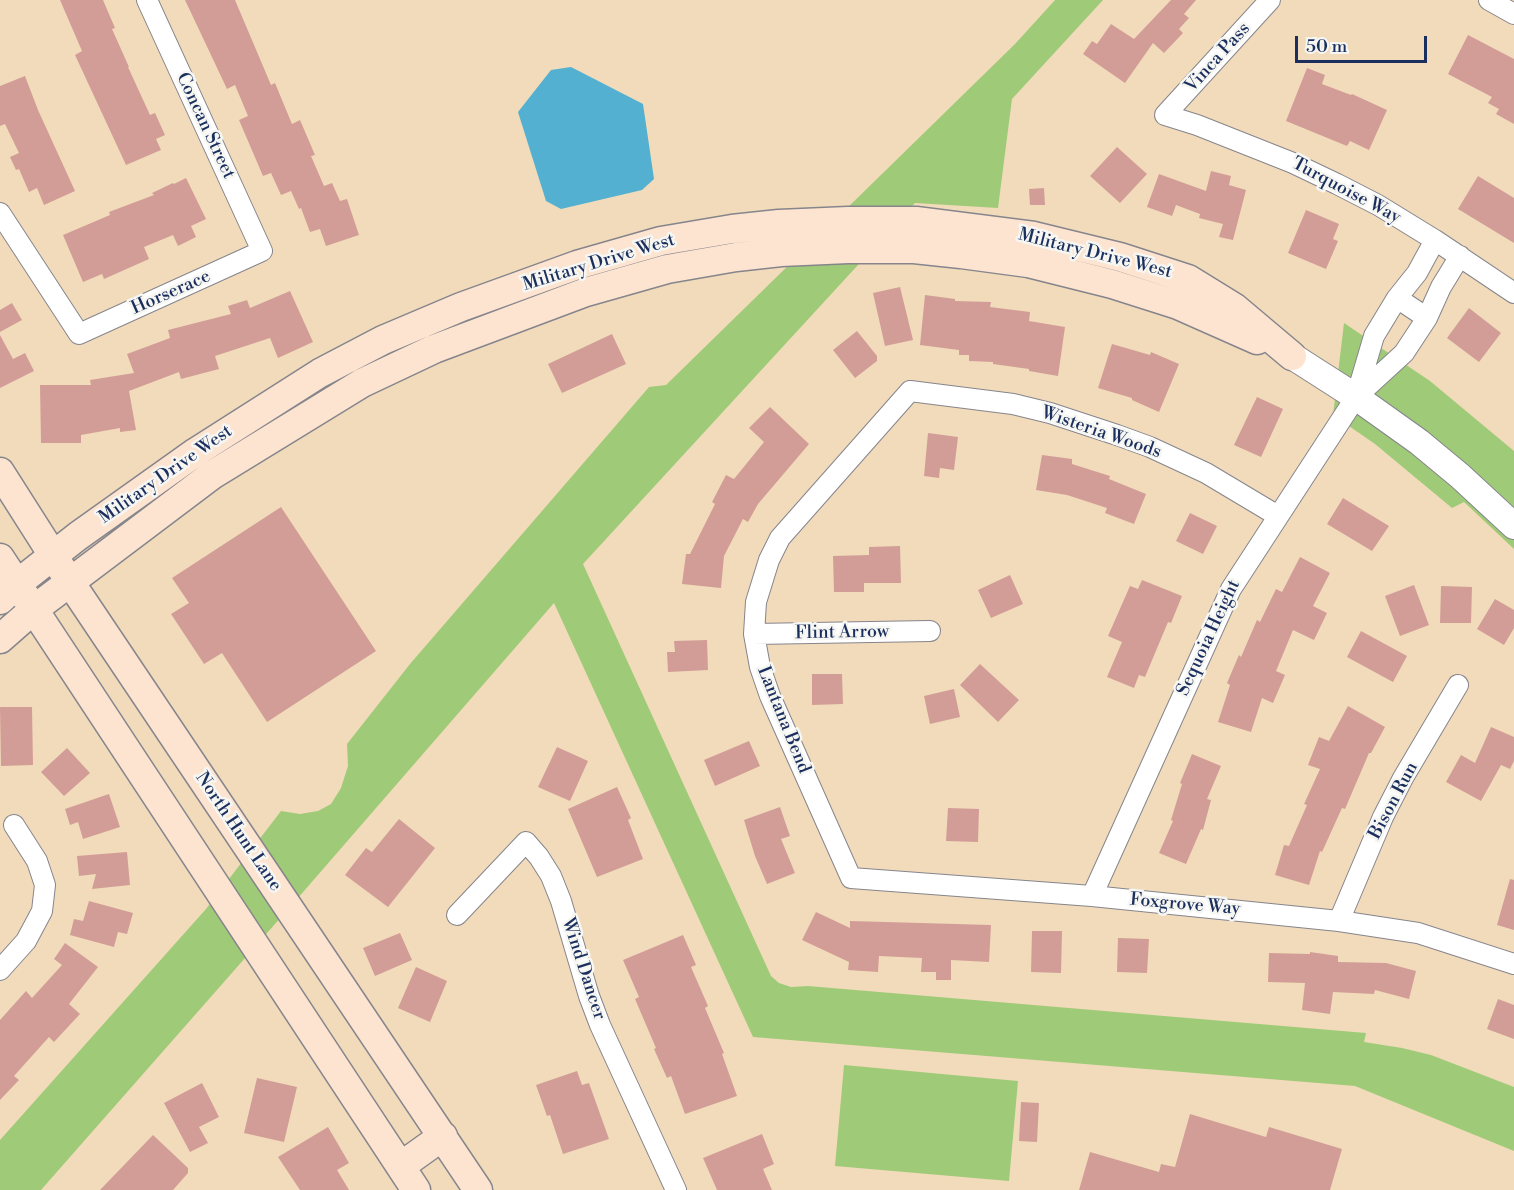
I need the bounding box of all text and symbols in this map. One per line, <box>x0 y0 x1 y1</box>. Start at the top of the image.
street label: Vinca Pass <box>1181 19 1255 97</box>
scale bar <box>1298 24 1430 62</box>
text: 50 m <box>1306 35 1347 58</box>
street label: Concan Street <box>171 69 239 183</box>
street label: Turquoise Way <box>1288 153 1404 229</box>
street label: Military Drive West <box>1016 224 1174 284</box>
street label: Military Drive West <box>520 230 678 296</box>
street label: Horserace <box>128 266 214 320</box>
street label: Wisteria Woods <box>1038 402 1164 464</box>
street label: Military Drive West <box>95 421 237 529</box>
street label: Sequoia Height <box>1173 577 1245 699</box>
street label: Flint Arrow <box>795 621 889 645</box>
street label: Lantana Bend <box>752 663 814 777</box>
street label: Bison Run <box>1365 759 1423 843</box>
street label: North Hunt Lane <box>190 768 286 896</box>
street label: Foxgrove Way <box>1129 889 1241 921</box>
street label: Wind Dancer <box>556 915 610 1023</box>

